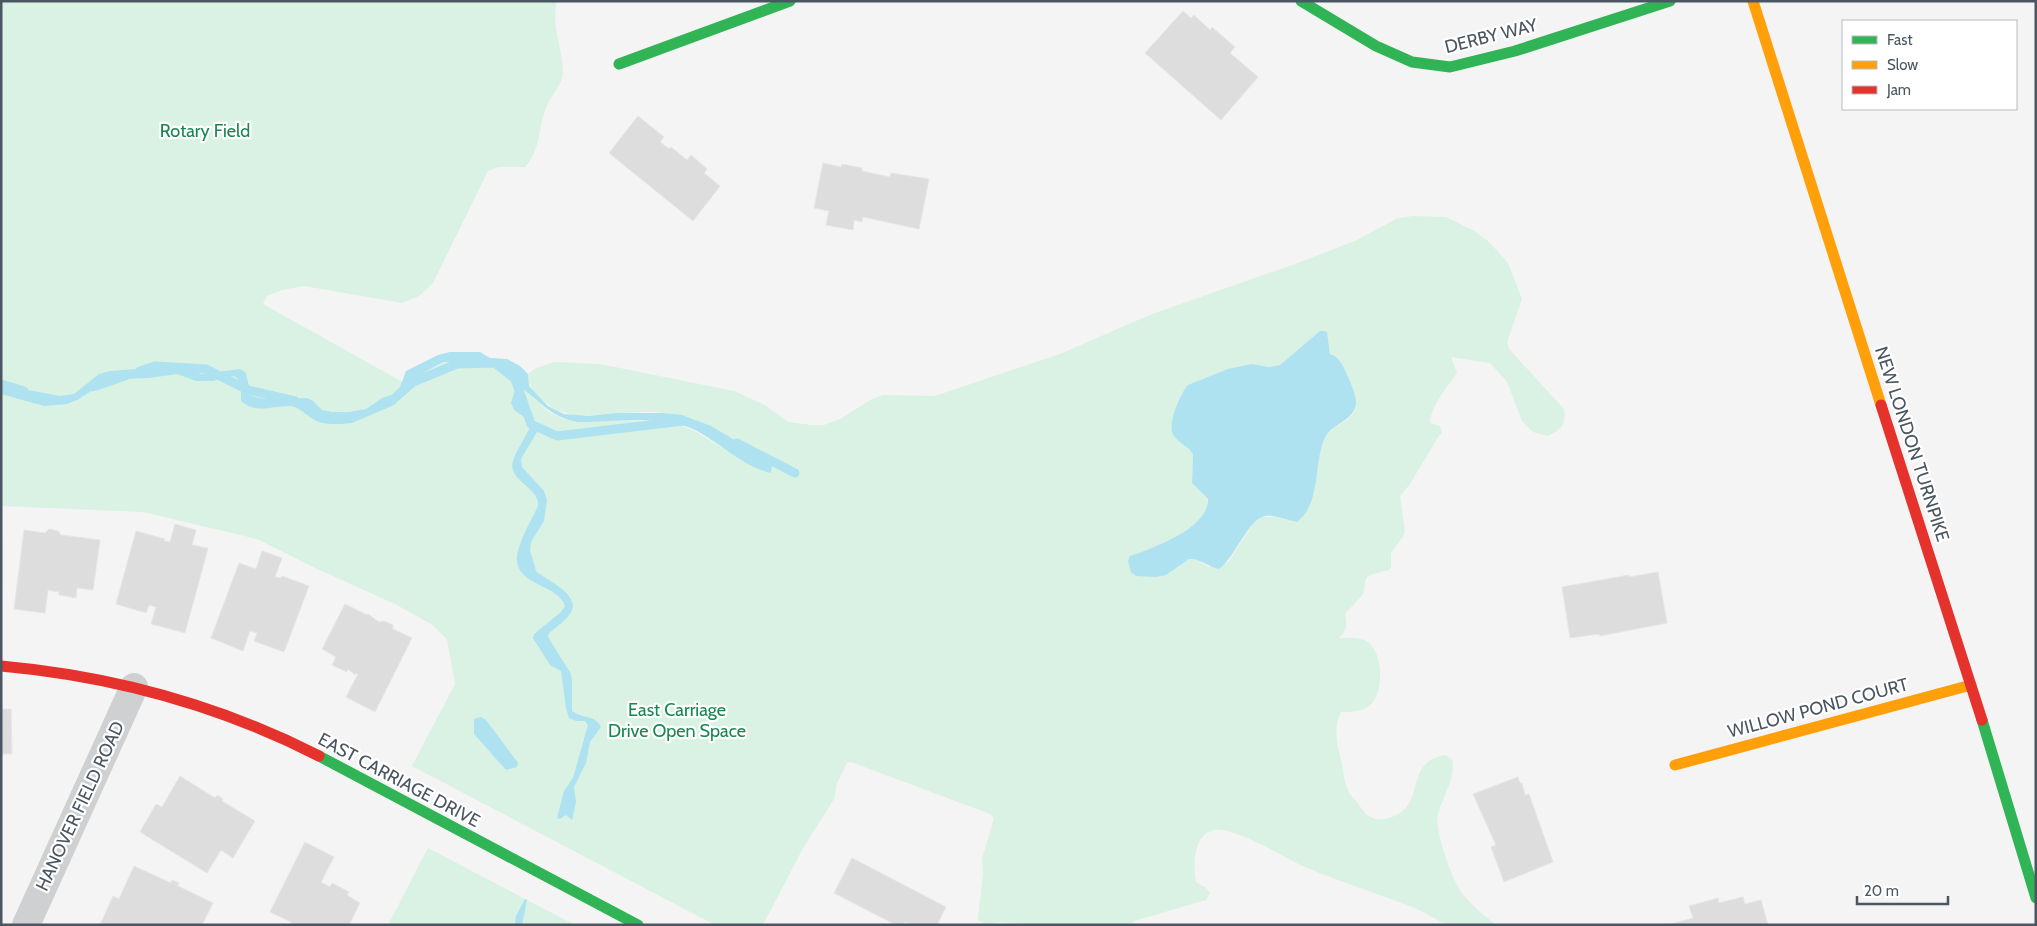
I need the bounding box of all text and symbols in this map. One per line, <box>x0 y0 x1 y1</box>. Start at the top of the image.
street label: DERBY WAY <box>1442 14 1540 58</box>
legend <box>1842 20 2017 110</box>
text: Fast <box>1887 31 1912 49</box>
text: Slow <box>1887 56 1918 74</box>
text: Jam <box>1886 81 1911 99</box>
park label: Rotary Field <box>160 120 250 142</box>
street label: NEW LONDON TURNPIKE <box>1870 344 1954 544</box>
street label: WILLOW POND COURT <box>1725 673 1911 743</box>
park label: East Carriage Drive Open Space <box>608 699 746 742</box>
street label: HANOVER FIELD ROAD <box>31 718 129 894</box>
street label: EAST CARRIAGE DRIVE <box>314 728 484 832</box>
scale bar <box>1857 874 1948 906</box>
text: 20 m <box>1864 882 1899 900</box>

